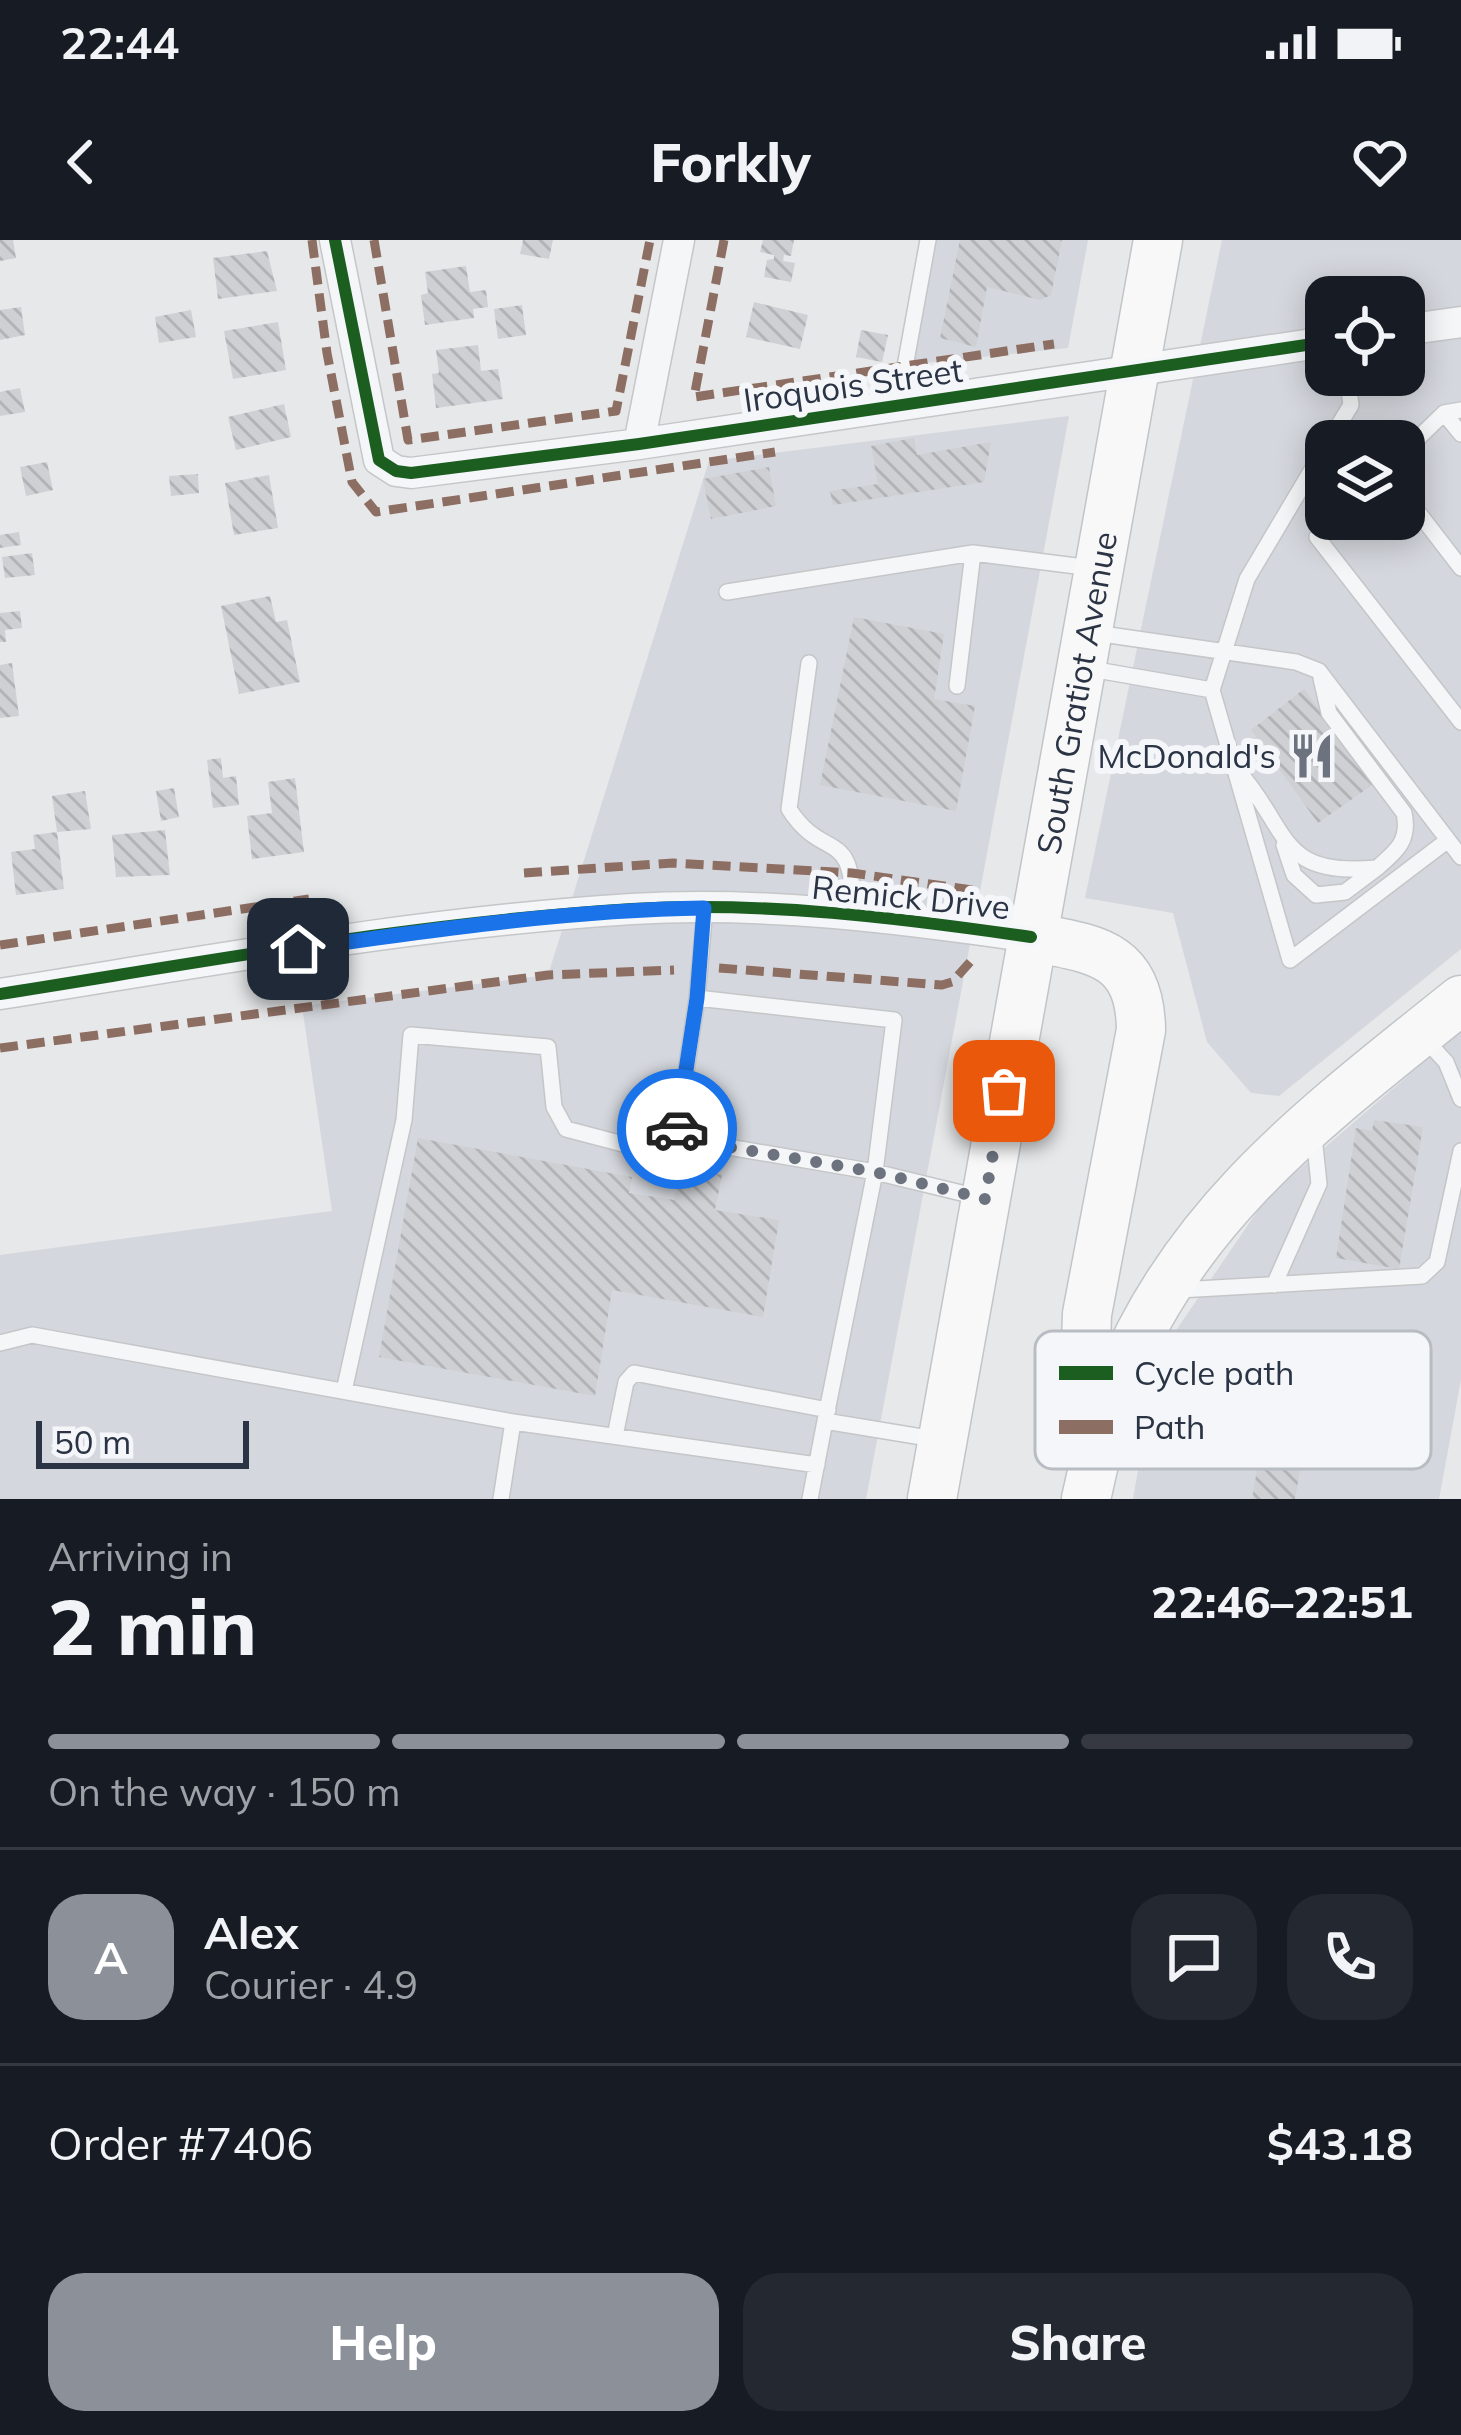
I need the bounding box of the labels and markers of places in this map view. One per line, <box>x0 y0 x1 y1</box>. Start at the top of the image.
restaurant icon: McDonald's <box>1287 731 1337 781</box>
place label: McDonald's <box>1097 735 1276 776</box>
pin <box>247 898 349 1000</box>
pin <box>953 1040 1055 1142</box>

